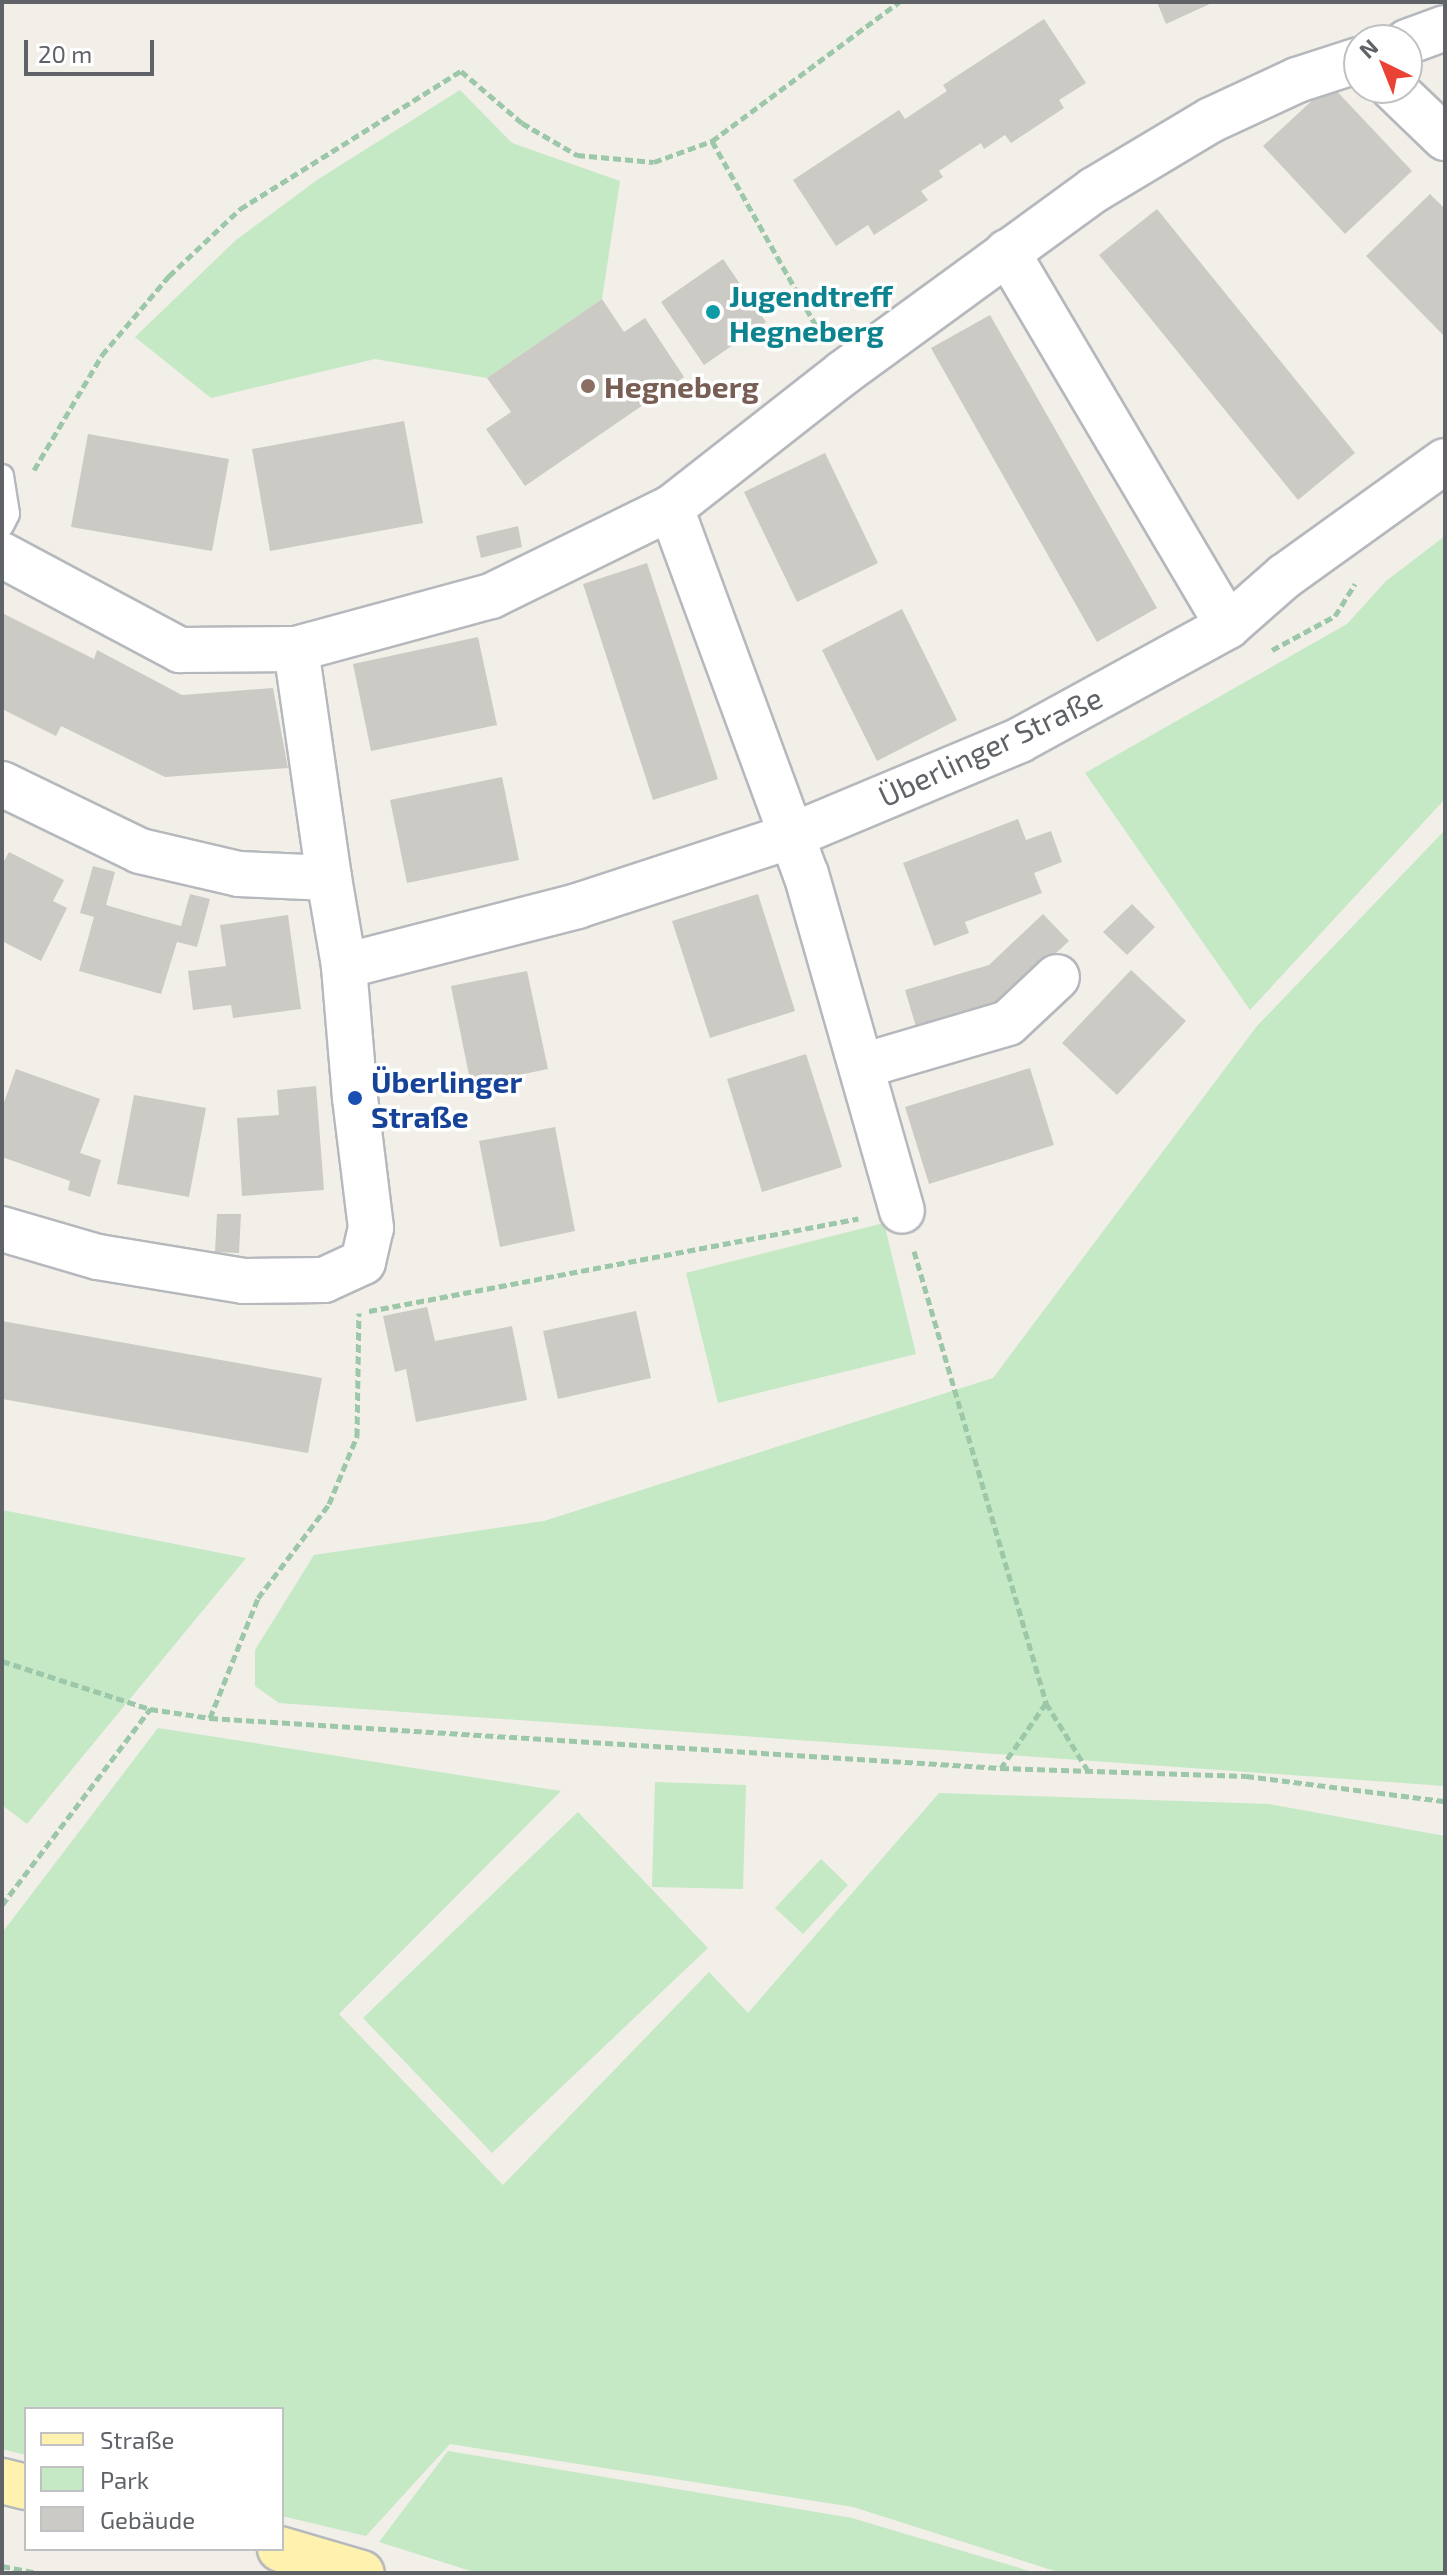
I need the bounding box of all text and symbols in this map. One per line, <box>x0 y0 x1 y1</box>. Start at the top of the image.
scale bar <box>28 24 158 74</box>
north arrow <box>1343 24 1423 104</box>
text: N <box>1353 33 1383 63</box>
text: 20 m <box>38 39 92 68</box>
place label: Jugendtreff Hegneberg <box>729 277 893 348</box>
marker: Jugendtreff Hegneberg <box>704 303 722 321</box>
place label: Hegneberg <box>604 368 759 404</box>
marker: Hegneberg <box>579 377 597 395</box>
street label: Überlinger Straße <box>872 678 1108 814</box>
place label: Überlinger Straße <box>371 1063 522 1134</box>
marker: Überlinger Straße <box>346 1089 364 1107</box>
legend <box>24 2407 284 2551</box>
text: Straße <box>100 2425 174 2454</box>
text: Park <box>100 2465 149 2494</box>
text: Gebäude <box>100 2505 195 2534</box>

